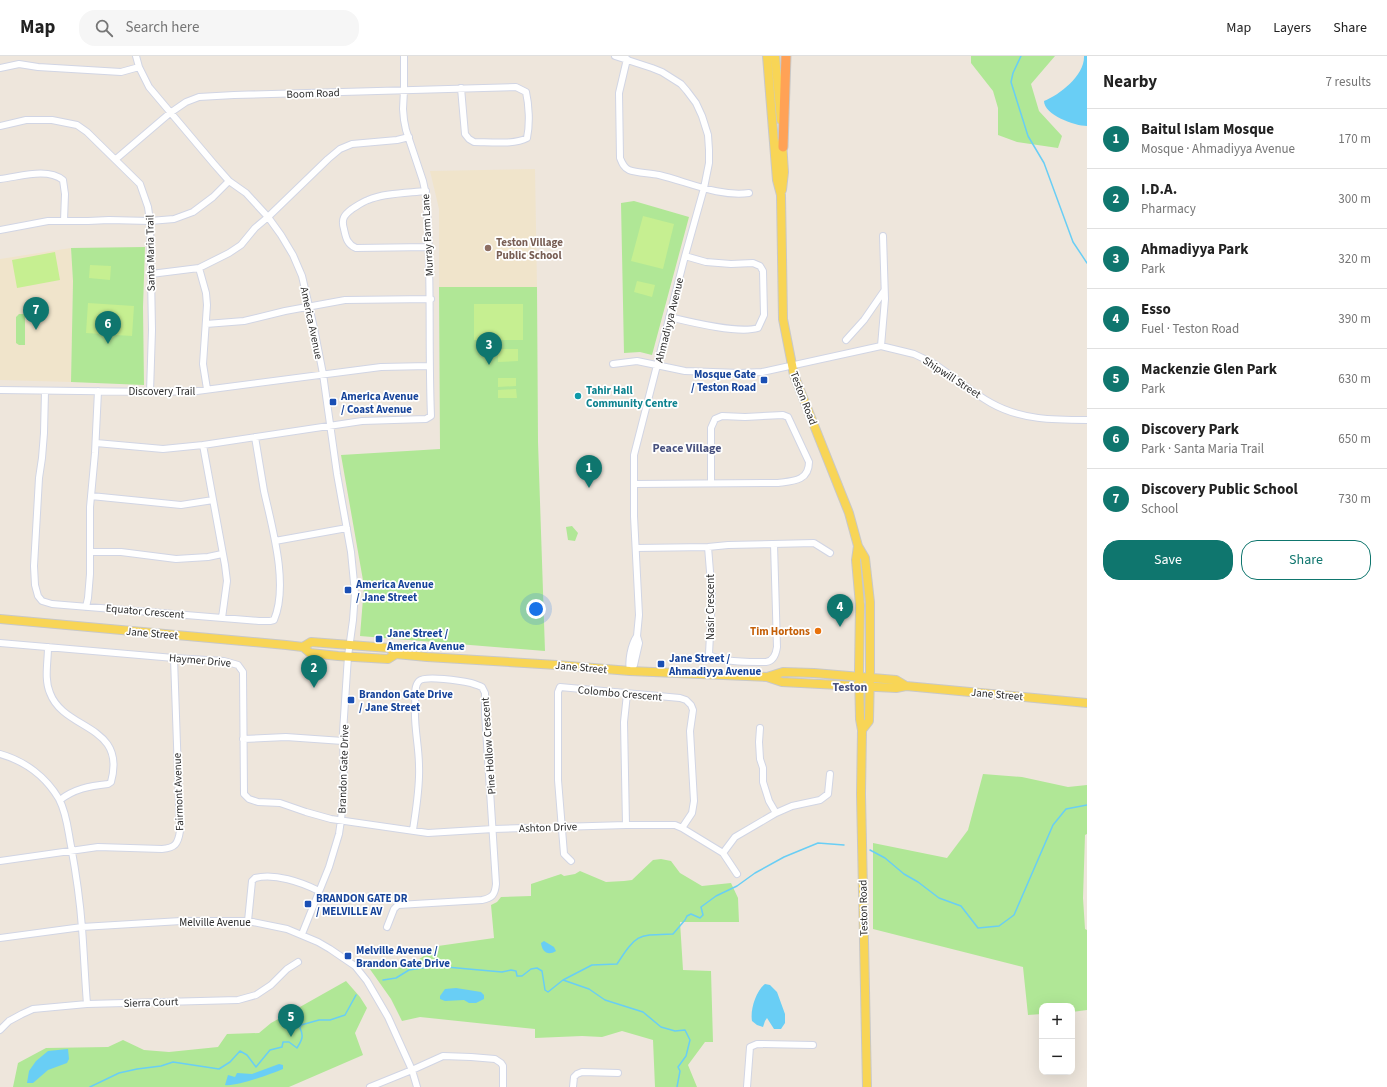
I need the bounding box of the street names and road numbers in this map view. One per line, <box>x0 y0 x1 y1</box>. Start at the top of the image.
street label: Boom Road <box>286 85 340 102</box>
street label: Murray Farm Lane <box>418 193 437 276</box>
street label: Santa Maria Trail <box>142 214 159 291</box>
street label: Ahmadiyya Avenue <box>652 276 687 364</box>
street label: America Avenue <box>297 286 327 361</box>
street label: Shipwill Street <box>920 353 984 402</box>
street label: Teston Road <box>786 369 821 427</box>
street label: Discovery Trail <box>129 384 196 399</box>
street label: Nasir Crescent <box>703 574 718 640</box>
street label: Equator Crescent <box>105 601 185 622</box>
street label: Jane Street <box>125 624 179 643</box>
street label: Haymer Drive <box>168 650 232 671</box>
street label: Jane Street <box>554 658 608 677</box>
street label: Colombo Crescent <box>577 682 663 705</box>
street label: Jane Street <box>970 685 1024 704</box>
street label: Pine Hollow Crescent <box>478 697 499 795</box>
street label: Brandon Gate Drive <box>334 724 353 814</box>
street label: Fairmont Avenue <box>170 752 187 831</box>
street label: Ashton Drive <box>519 819 578 836</box>
street label: Teston Road <box>856 880 871 936</box>
street label: Melville Avenue <box>179 915 251 930</box>
street label: Sierra Court <box>123 994 179 1011</box>

